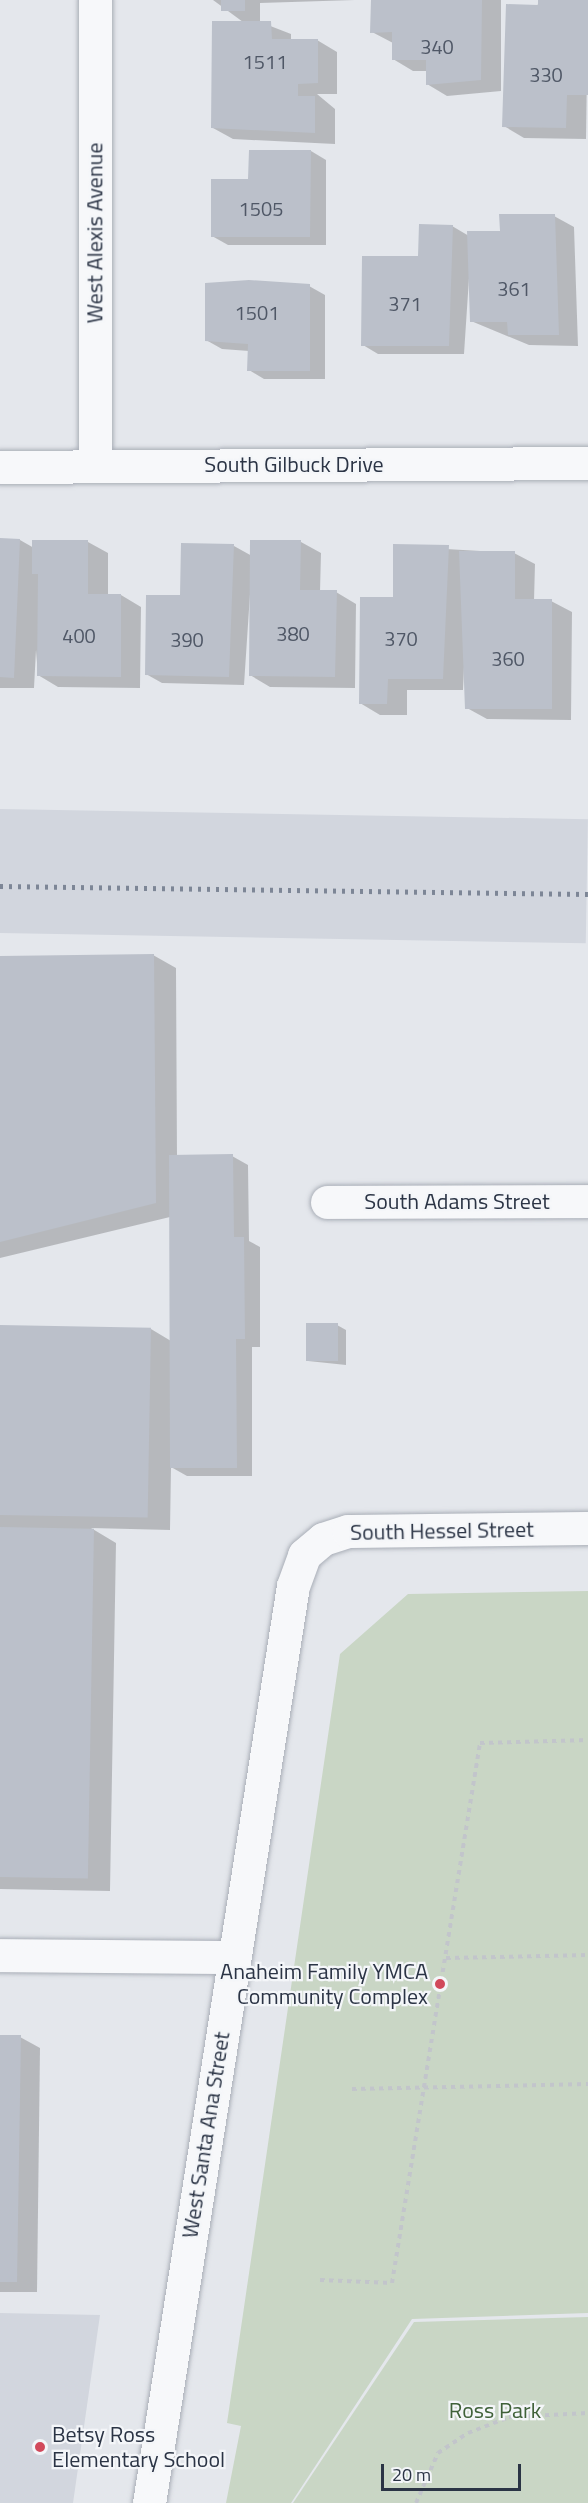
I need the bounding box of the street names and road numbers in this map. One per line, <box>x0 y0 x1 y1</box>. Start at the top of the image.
street label: West Alexis Avenue <box>82 143 108 323</box>
street label: South Gilbuck Drive <box>204 452 384 478</box>
street label: South Adams Street <box>364 1189 550 1215</box>
street label: South Hessel Street <box>350 1516 534 1546</box>
street label: West Santa Ana Street <box>177 2030 235 2240</box>

